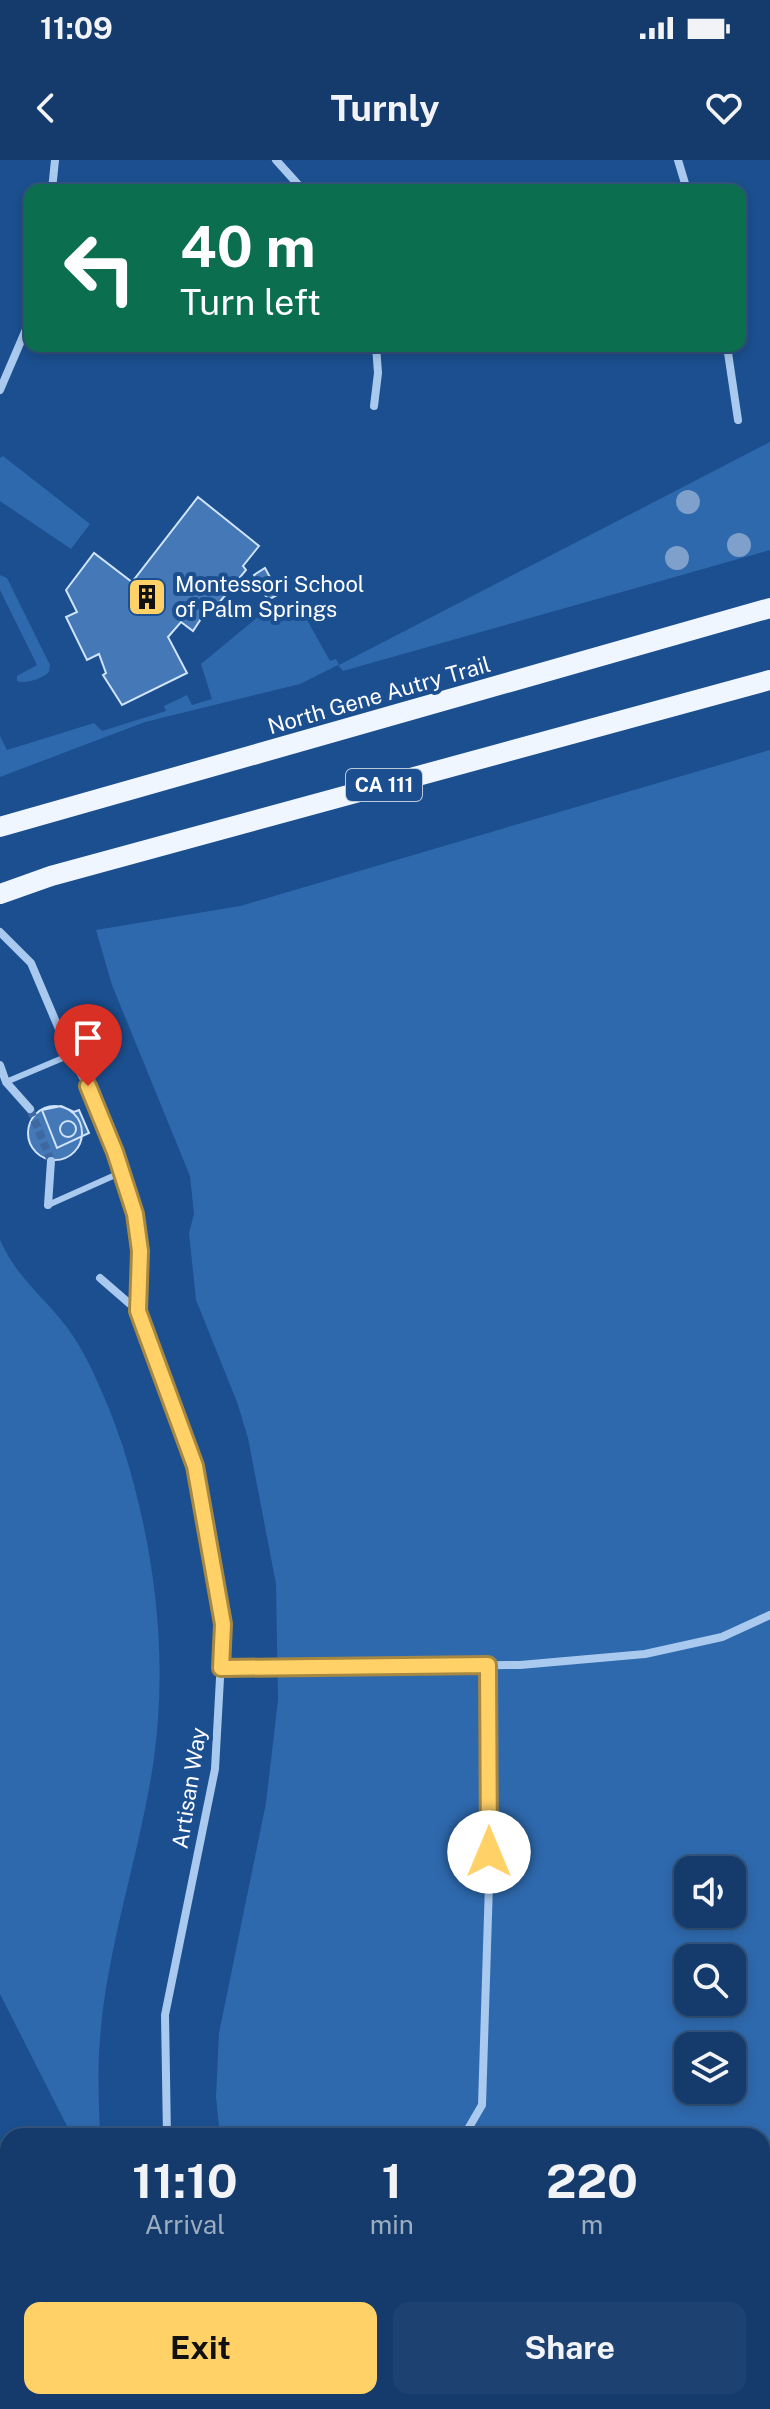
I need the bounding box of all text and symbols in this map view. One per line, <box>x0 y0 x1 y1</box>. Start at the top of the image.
text: 11:09 <box>40 10 113 46</box>
icon: back <box>24 86 68 130</box>
icon: heart <box>702 86 746 130</box>
text: Turnly <box>331 87 439 129</box>
text: 40 m <box>180 214 316 280</box>
icon: left <box>48 216 152 320</box>
text: Turn left <box>180 281 321 323</box>
place label: Montessori School of Palm Springs <box>175 571 364 622</box>
building icon: Montessori School of Palm Springs <box>126 576 168 618</box>
street label: North Gene Autry Trail <box>265 651 493 739</box>
road number: CA 111 <box>346 769 422 801</box>
pin <box>54 1004 122 1086</box>
icon: arrive <box>66 1016 110 1060</box>
street label: Artisan Way <box>167 1725 211 1850</box>
position arrow <box>447 1810 531 1894</box>
map controls <box>674 1856 746 2104</box>
button: sound <box>674 1856 746 1928</box>
button: search <box>674 1944 746 2016</box>
button: layers <box>674 2032 746 2104</box>
text: 11:10 <box>132 2152 238 2209</box>
text: 1 <box>382 2152 402 2209</box>
text: 220 <box>546 2152 638 2209</box>
text: Arrival <box>145 2209 225 2240</box>
text: min <box>370 2209 414 2240</box>
text: m <box>581 2209 603 2240</box>
button: Exit <box>24 2302 377 2394</box>
button: Share <box>393 2302 746 2394</box>

